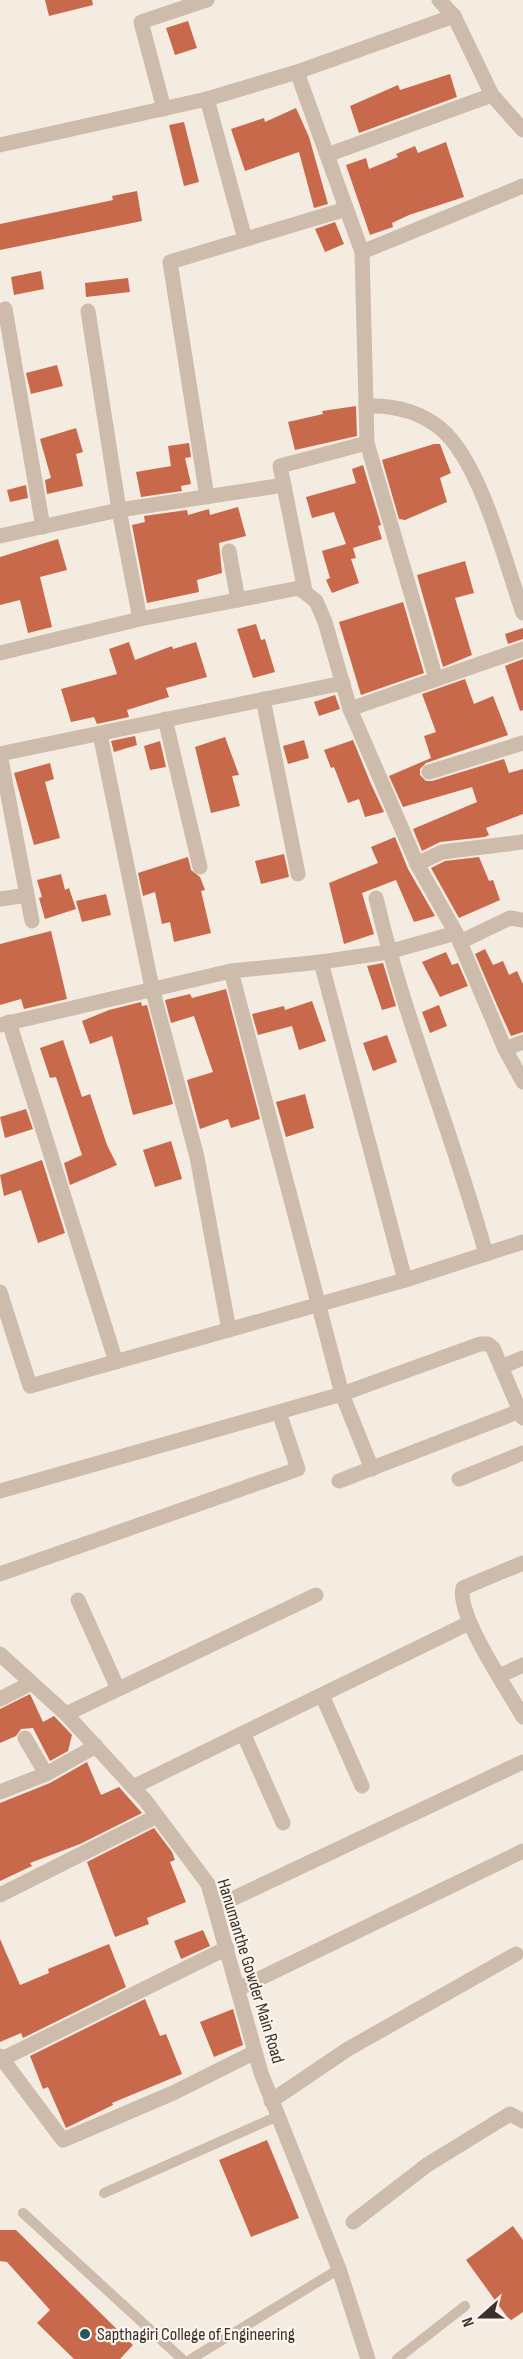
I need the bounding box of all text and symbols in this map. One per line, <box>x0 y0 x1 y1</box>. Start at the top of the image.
street label: Hanumanthe Gowder Main Road <box>212 1876 289 2066</box>
north arrow <box>451 2287 511 2347</box>
text: N <box>458 2314 479 2329</box>
place label: Sapthagiri College of Engineering <box>97 2324 295 2345</box>
marker: Sapthagiri College of Engineering <box>78 2327 92 2341</box>

